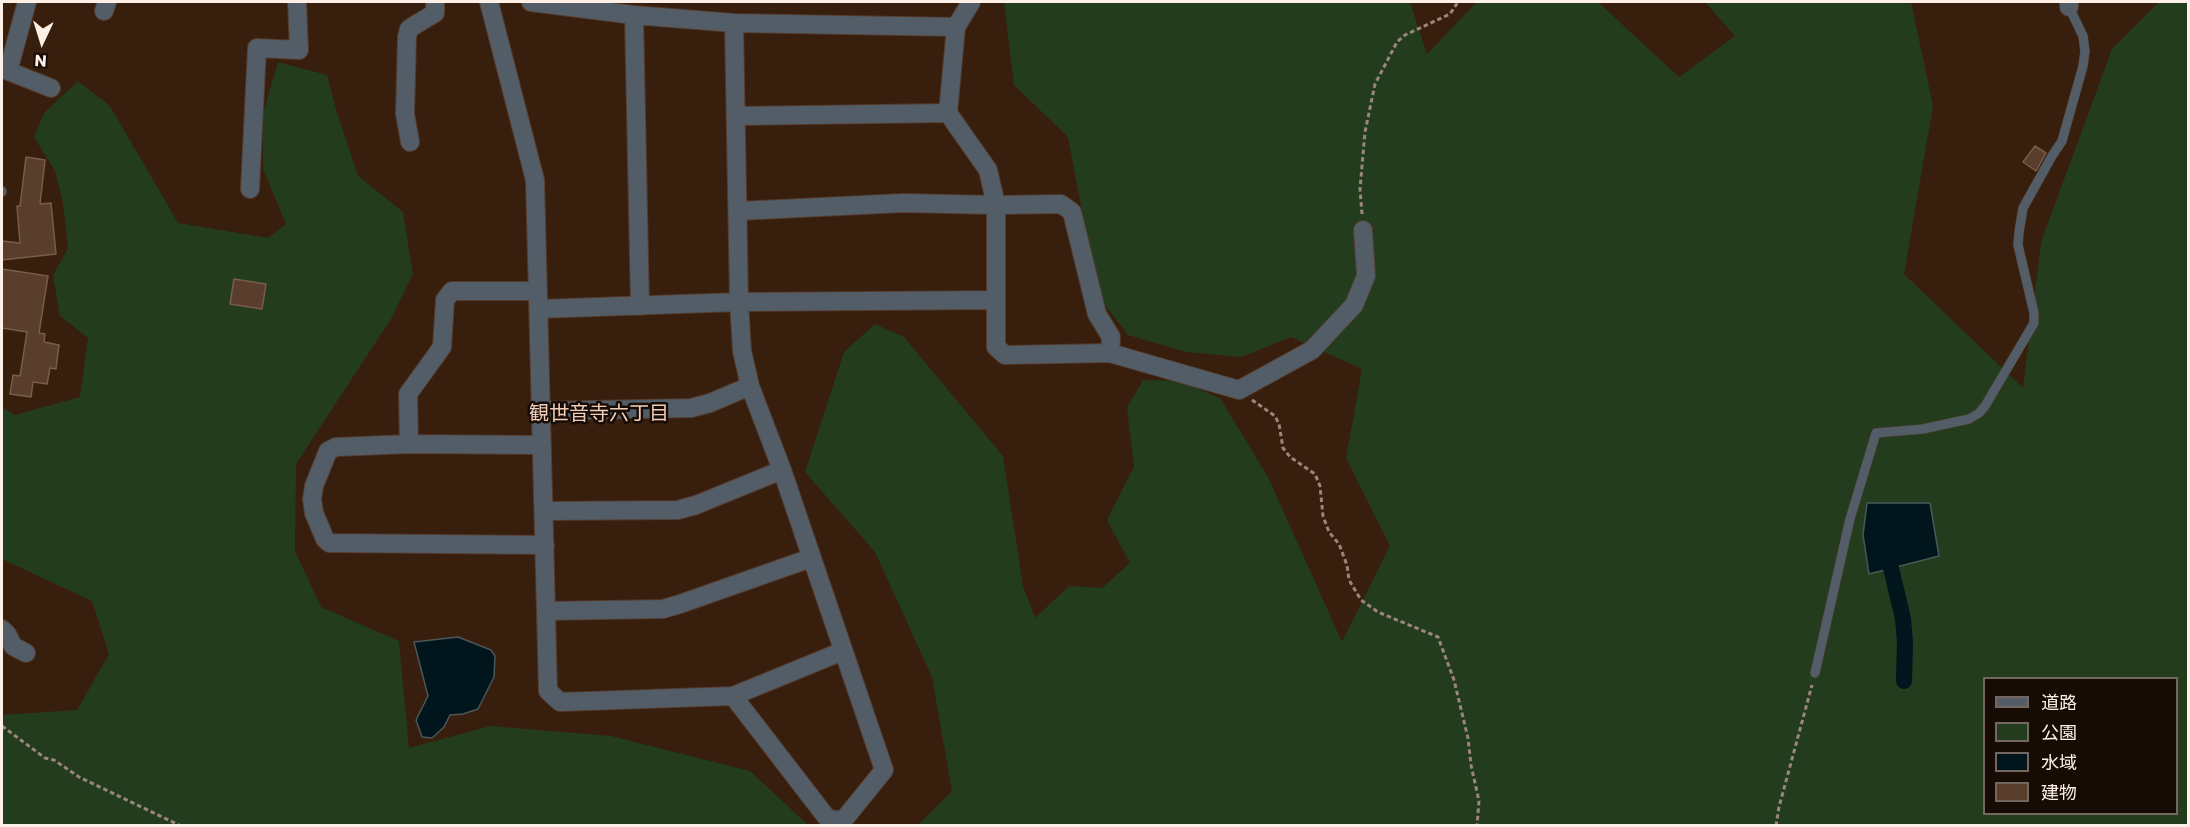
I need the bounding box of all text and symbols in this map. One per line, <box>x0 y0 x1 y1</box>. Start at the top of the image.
north arrow <box>12 12 72 72</box>
text: N <box>34 49 48 72</box>
district label: 観世音寺六丁目 <box>529 403 669 427</box>
legend <box>1983 677 2178 815</box>
text: 道路 <box>2041 690 2077 715</box>
text: 公園 <box>2041 720 2077 745</box>
text: 水域 <box>2041 750 2077 775</box>
text: 建物 <box>2041 780 2077 805</box>

